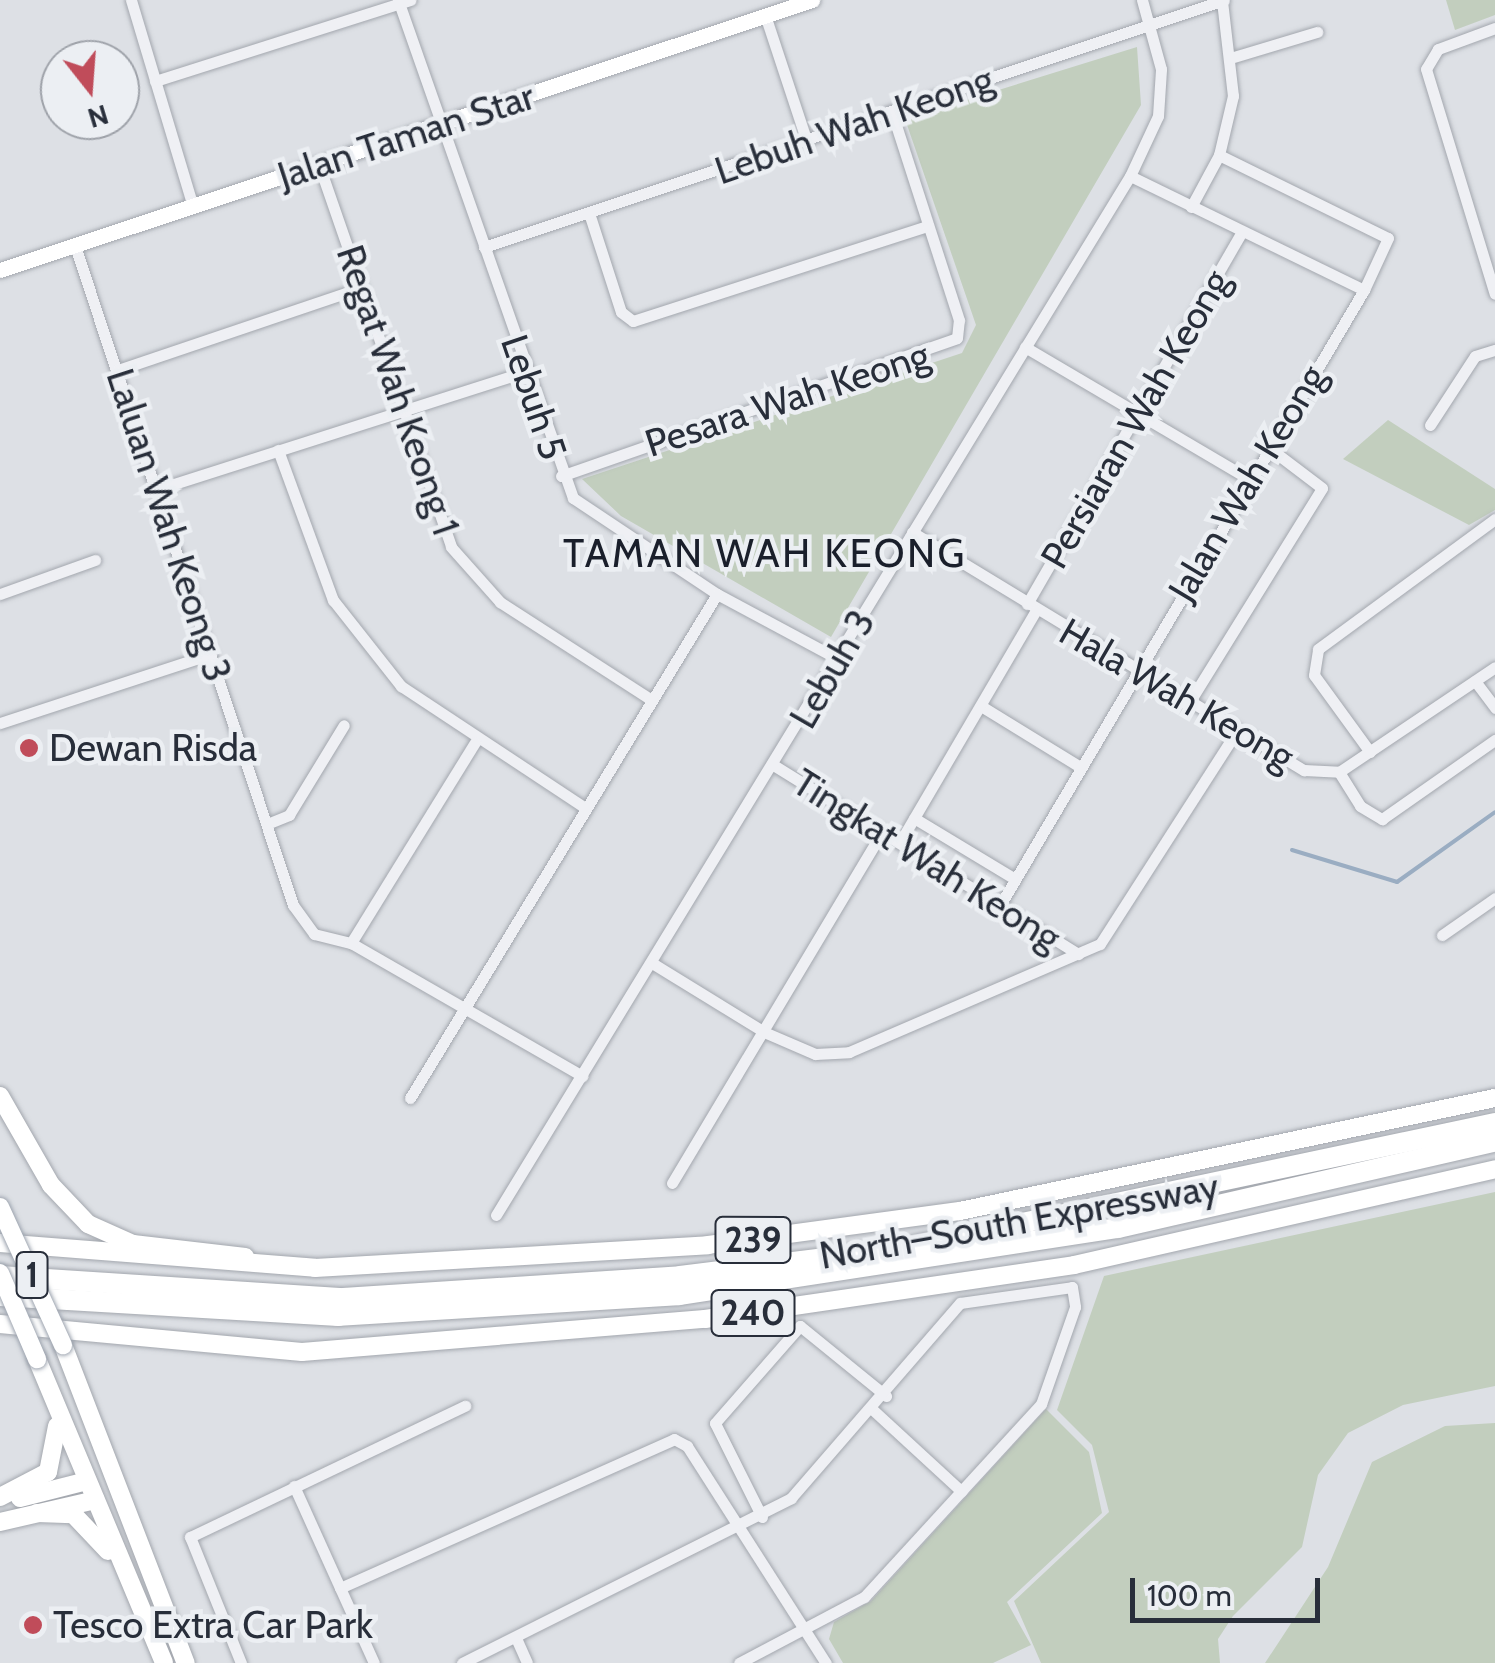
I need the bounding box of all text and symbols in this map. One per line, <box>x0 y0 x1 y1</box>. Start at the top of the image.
north arrow <box>40 40 140 140</box>
street label: Lebuh Wah Keong <box>709 56 999 194</box>
street label: Jalan Taman Star <box>272 73 540 199</box>
text: N <box>84 98 113 136</box>
street label: Regat Wah Keong 1 <box>327 239 469 541</box>
street label: Persiaran Wah Keong <box>1031 262 1239 576</box>
street label: Lebuh 5 <box>491 329 577 465</box>
street label: Pesara Wah Keong <box>639 332 935 466</box>
street label: Jalan Wah Keong <box>1159 357 1335 609</box>
street label: Laluan Wah Keong 3 <box>97 363 241 687</box>
district label: TAMAN WAH KEONG <box>563 529 967 577</box>
street label: Lebuh 3 <box>780 602 884 736</box>
street label: Hala Wah Keong <box>1052 609 1302 779</box>
place label: Dewan Risda <box>49 725 257 771</box>
marker: Dewan Risda <box>18 737 40 759</box>
street label: Tingkat Wah Keong <box>785 759 1069 961</box>
street label: North–South Expressway <box>816 1163 1222 1279</box>
road number: 239 <box>713 1210 793 1270</box>
road number: 1 <box>15 1245 50 1305</box>
road number: 240 <box>710 1283 796 1343</box>
scale bar <box>1135 1558 1325 1620</box>
text: 100 m <box>1147 1577 1232 1614</box>
place label: Tesco Extra Car Park <box>53 1602 373 1648</box>
marker: Tesco Extra Car Park <box>22 1614 44 1636</box>

